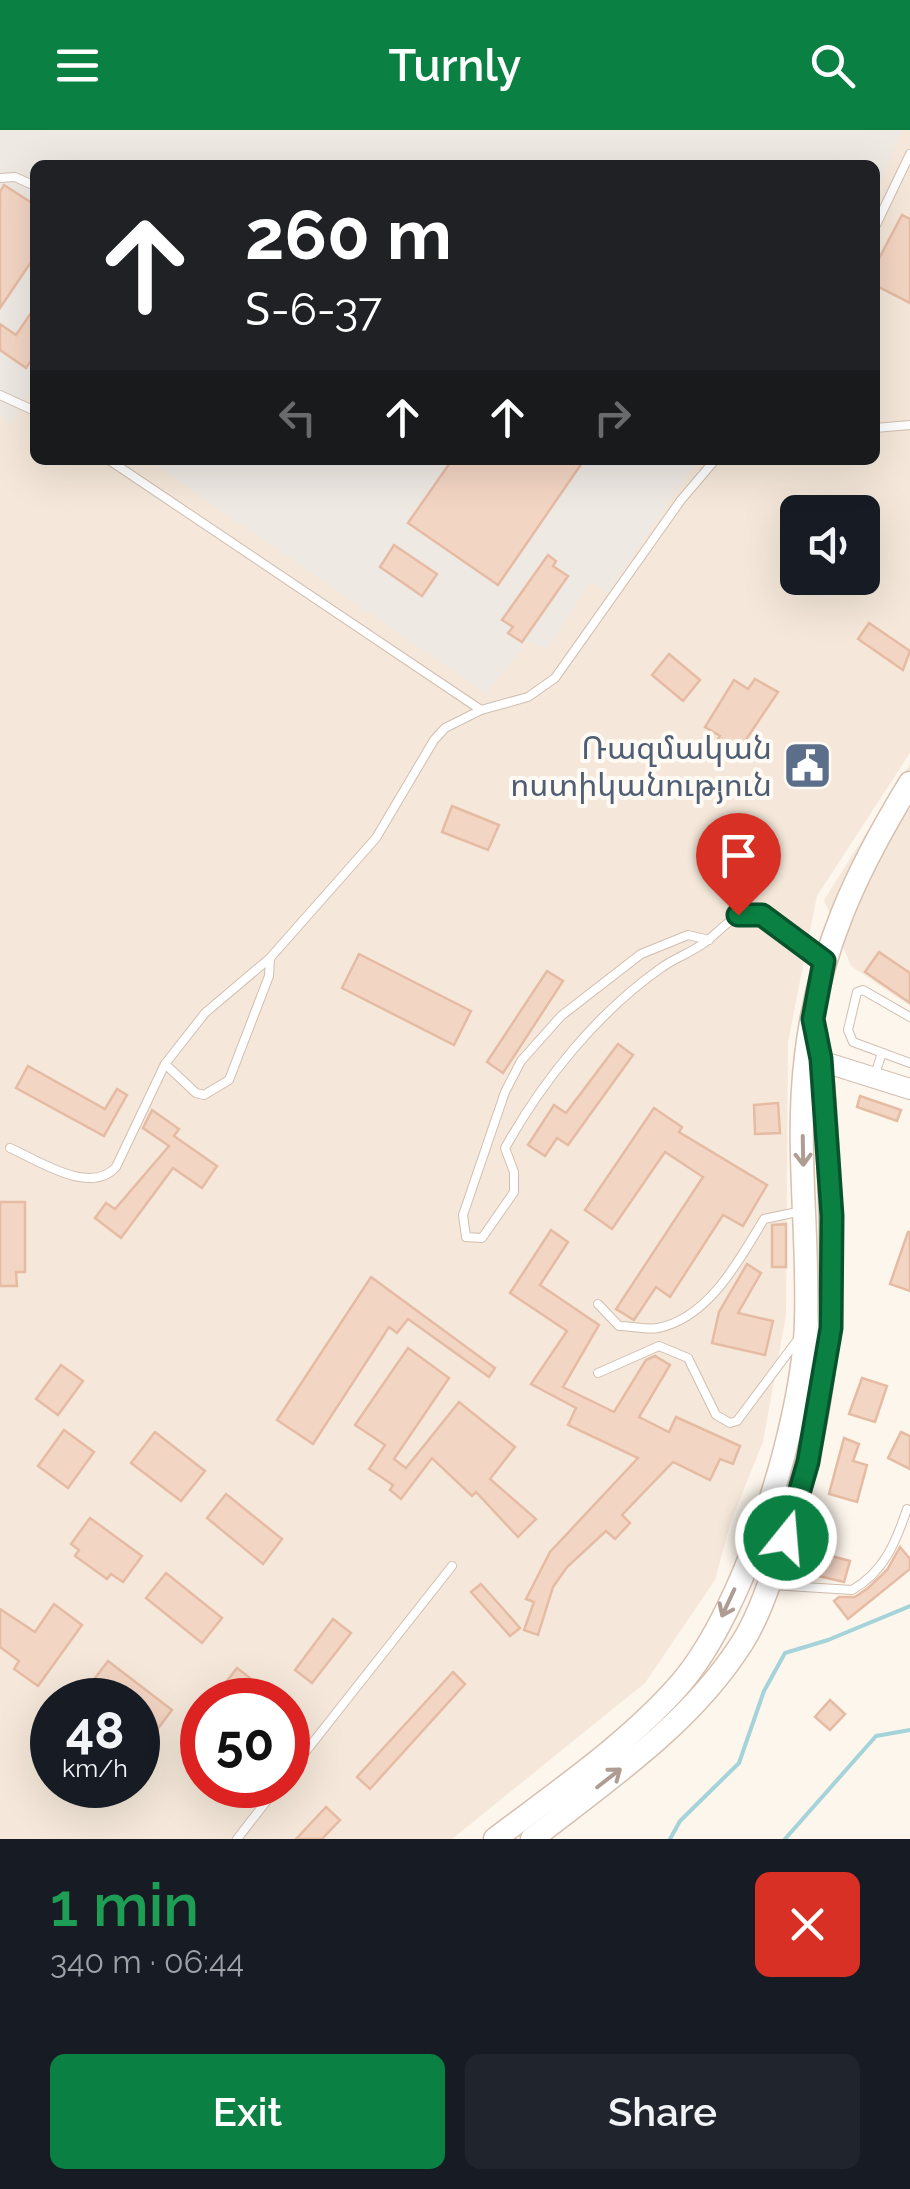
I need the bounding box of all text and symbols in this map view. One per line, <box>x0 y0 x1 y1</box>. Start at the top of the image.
icon: menu <box>50 38 105 93</box>
icon: search <box>805 38 860 93</box>
text: Turnly <box>389 39 521 92</box>
text: 260 m <box>245 193 452 275</box>
icon: ahead <box>80 200 210 330</box>
text: Տ-6-37 <box>245 283 382 336</box>
icon: left <box>270 390 325 445</box>
icon: ahead <box>375 390 430 445</box>
icon: ahead <box>480 390 535 445</box>
icon: right <box>585 390 640 445</box>
map controls <box>780 495 880 595</box>
button: sound <box>780 495 880 595</box>
place label: Ռազմական ոստիկանություն <box>510 729 772 804</box>
public building icon: Ռազմական ոստիկանություն <box>781 739 833 791</box>
pin <box>696 813 781 916</box>
icon: arrive <box>711 828 766 883</box>
one-way arrow <box>794 1134 813 1166</box>
position arrow <box>734 1486 838 1590</box>
one-way arrow <box>718 1587 736 1618</box>
speed limit sign: 50 <box>180 1678 310 1808</box>
text: 48 <box>66 1701 124 1760</box>
text: km/h <box>62 1753 128 1783</box>
one-way arrow <box>595 1768 622 1789</box>
text: 1 min <box>50 1870 199 1940</box>
button: close <box>755 1872 860 1977</box>
text: 340 m · 06:44 <box>50 1943 244 1980</box>
button: Exit <box>50 2054 445 2169</box>
button: Share <box>465 2054 860 2169</box>

